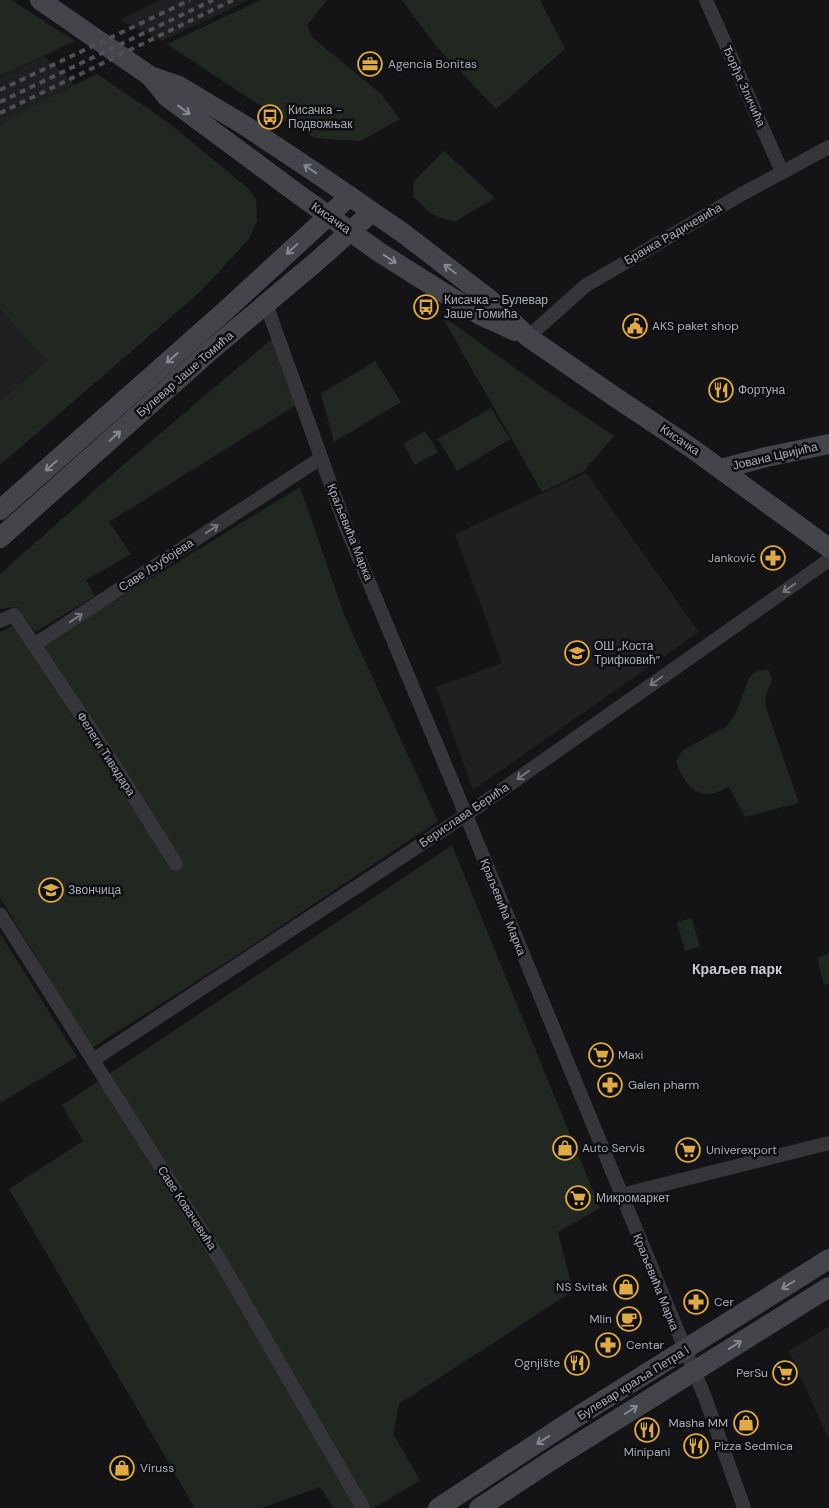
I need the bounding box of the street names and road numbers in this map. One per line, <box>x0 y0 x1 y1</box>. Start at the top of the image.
street label: Ђорђа Зличића <box>719 43 769 130</box>
street label: Кисачка <box>308 199 354 238</box>
street label: Бранка Радичевића <box>621 199 725 269</box>
street label: Булевар Јаше Томића <box>133 327 237 420</box>
street label: Кисачка <box>657 421 703 459</box>
street label: Јована Цвијића <box>731 438 819 474</box>
street label: Краљевића Марка <box>323 481 377 583</box>
street label: Саве Љубојева <box>115 535 197 595</box>
street label: Фелеги Тивадара <box>73 709 139 799</box>
street label: Берислава Берића <box>416 779 512 851</box>
street label: Краљевића Марка <box>476 856 530 958</box>
street label: Саве Ковачевића <box>154 1163 220 1253</box>
street label: Краљевића Марка <box>629 1231 683 1333</box>
street label: Булевар краља Петра I <box>574 1342 692 1424</box>

